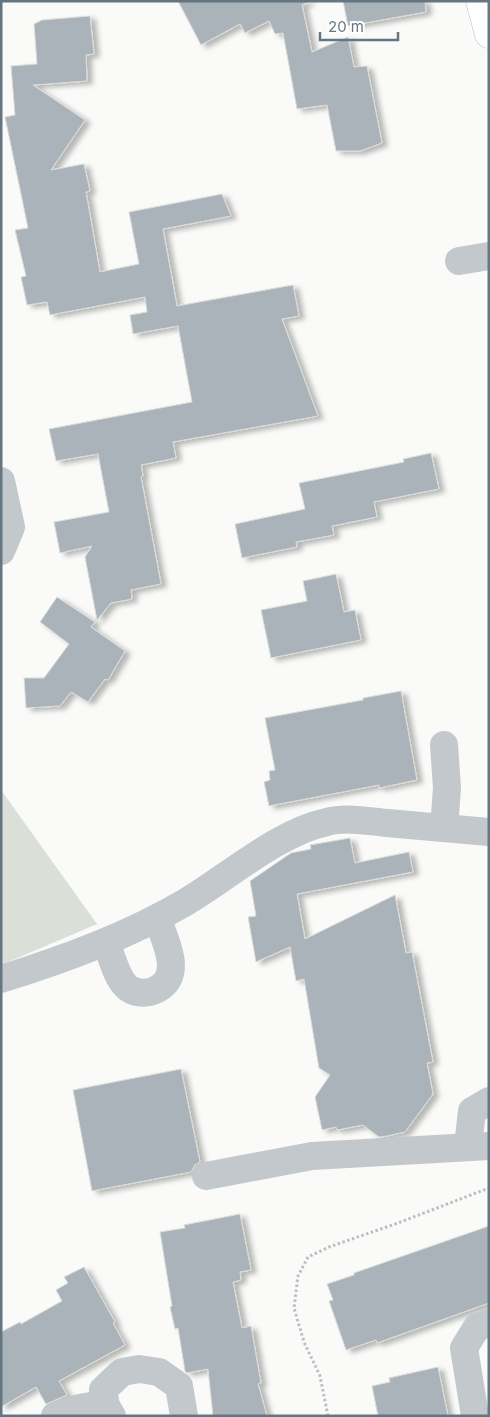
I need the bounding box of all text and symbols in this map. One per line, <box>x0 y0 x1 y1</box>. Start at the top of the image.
scale bar <box>320 10 398 42</box>
text: 20 m <box>328 17 364 36</box>

